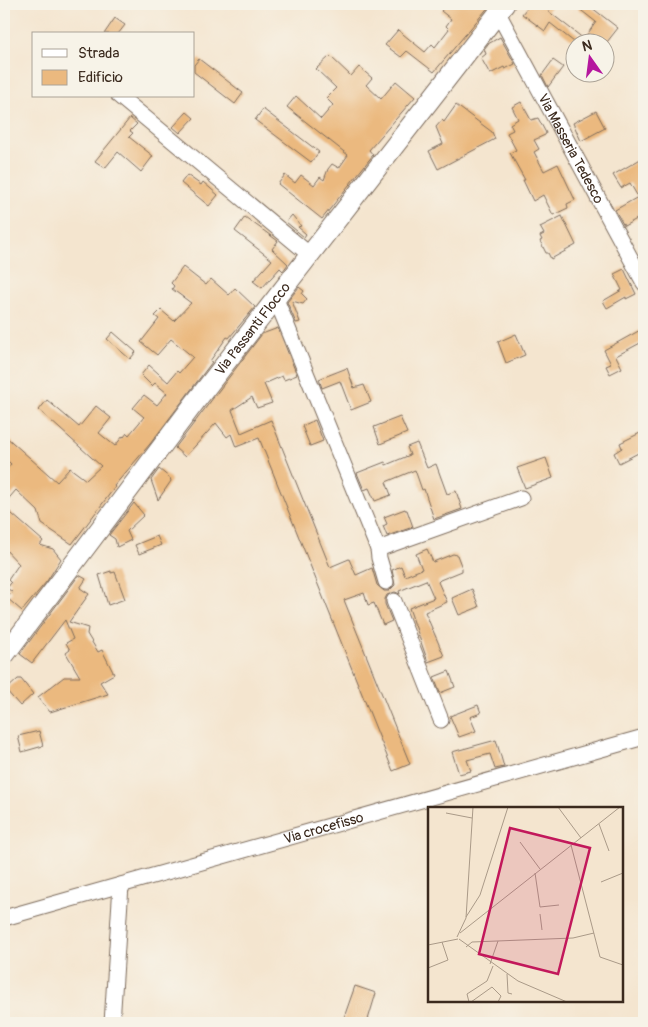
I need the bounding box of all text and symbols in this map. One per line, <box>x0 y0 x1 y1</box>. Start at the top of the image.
legend <box>32 32 195 98</box>
north arrow <box>566 32 616 82</box>
text: N <box>580 36 594 55</box>
text: Strada <box>78 44 119 63</box>
text: Edificio <box>78 68 123 87</box>
street label: Via Masseria Tedesco <box>535 91 608 207</box>
street label: Via Passanti Flocco <box>211 278 294 378</box>
inset map <box>428 807 623 1002</box>
street label: Via crocefisso <box>282 808 366 847</box>

